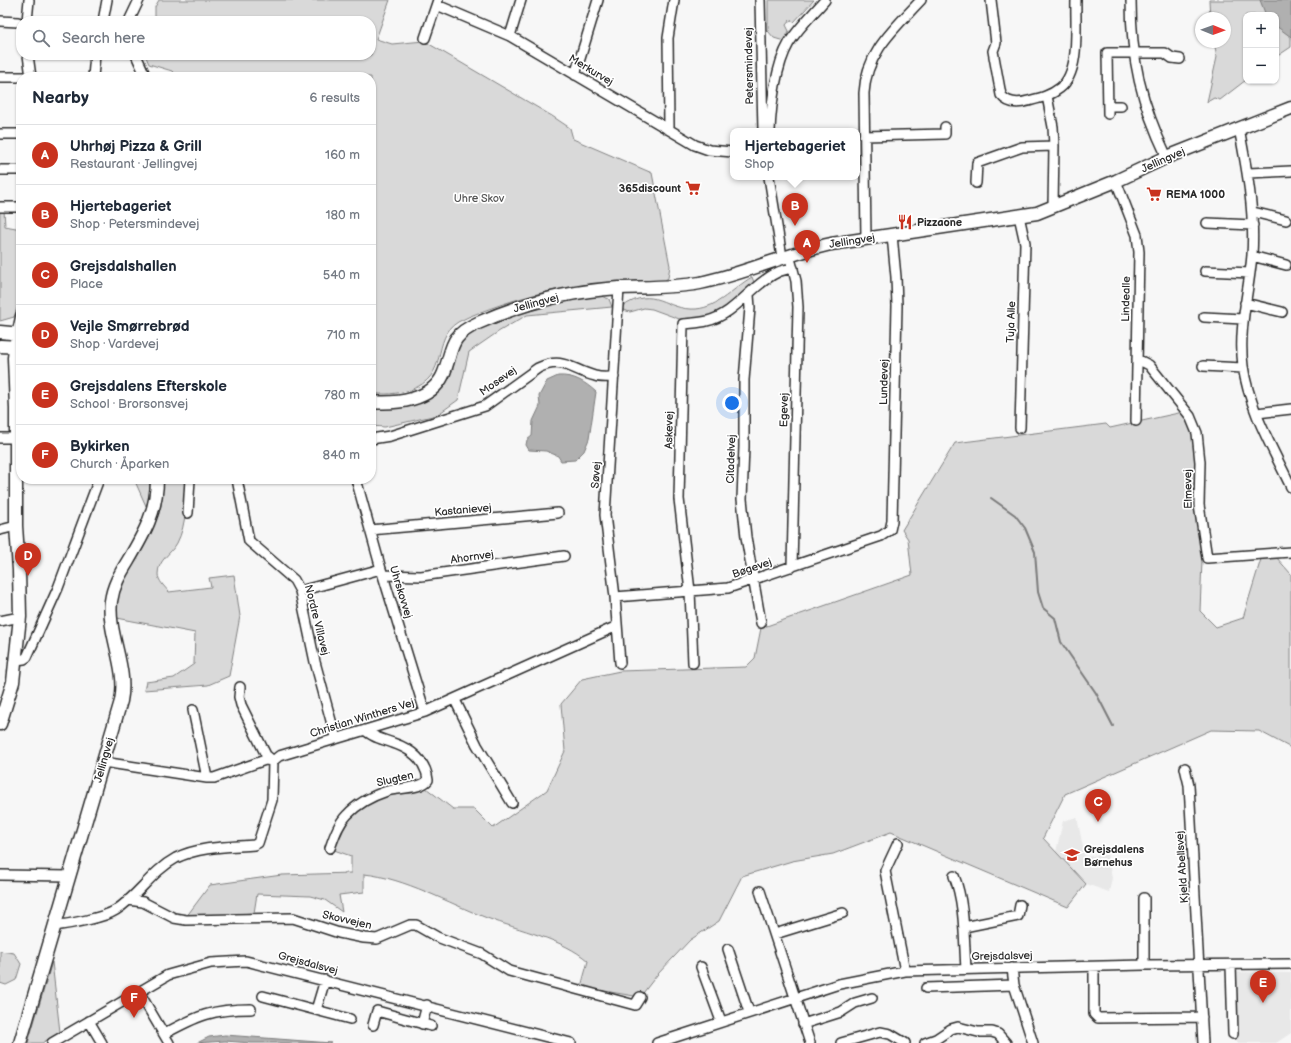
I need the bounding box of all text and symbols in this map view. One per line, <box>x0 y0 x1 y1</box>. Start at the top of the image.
north arrow <box>1195 12 1231 48</box>
map controls <box>1243 12 1279 84</box>
button: + <box>1243 12 1279 48</box>
search box <box>16 16 376 60</box>
icon: search <box>30 27 52 49</box>
street label: Petersmindevej <box>742 27 756 105</box>
text: Search here <box>62 29 145 48</box>
button: − <box>1243 48 1279 84</box>
street label: Merkurvej <box>566 52 616 88</box>
text: Nearby <box>32 88 89 108</box>
text: 6 results <box>310 90 360 106</box>
popup <box>730 128 860 180</box>
text: Uhrhøj Pizza & Grill <box>70 137 202 156</box>
text: Hjertebageriet <box>744 137 846 156</box>
street label: Jellingvej <box>1139 145 1187 175</box>
text: A <box>41 147 49 163</box>
text: 160 m <box>325 147 360 163</box>
text: Restaurant · Jellingvej <box>70 156 197 172</box>
text: Shop <box>744 156 774 172</box>
supermarket icon: 365discount <box>684 179 702 197</box>
place label: 365discount <box>619 182 681 195</box>
supermarket icon: REMA 1000 <box>1145 185 1163 203</box>
place label: REMA 1000 <box>1166 188 1225 201</box>
park label: Uhre Skov <box>454 192 505 205</box>
pin: B <box>782 193 808 226</box>
text: Hjertebageriet <box>70 197 171 216</box>
text: B <box>40 207 50 223</box>
text: 180 m <box>325 207 360 223</box>
restaurant icon: Pizzaone <box>896 213 914 231</box>
text: Shop · Petersmindevej <box>70 216 199 232</box>
place label: Pizzaone <box>917 216 962 229</box>
pin: A <box>794 230 820 263</box>
street label: Jellingvej <box>828 231 876 251</box>
text: Grejsdalshallen <box>70 257 177 276</box>
text: C <box>40 267 50 283</box>
text: 540 m <box>323 267 360 283</box>
text: Place <box>70 276 103 292</box>
street label: Lindealle <box>1119 276 1133 322</box>
street label: Jellingvej <box>512 291 560 315</box>
street label: Tuja Alle <box>1004 300 1018 343</box>
text: Vejle Smørrebrød <box>70 317 190 336</box>
text: D <box>40 327 50 343</box>
text: 710 m <box>327 327 360 343</box>
text: Shop · Vardevej <box>70 336 159 352</box>
street label: Lundevej <box>877 359 891 405</box>
street label: Mosevej <box>477 364 519 398</box>
text: Grejsdalens Efterskole <box>70 377 227 396</box>
text: E <box>41 387 49 403</box>
text: 780 m <box>324 387 360 403</box>
your location <box>722 393 742 413</box>
street label: Egevej <box>777 393 791 427</box>
text: School · Brorsonsvej <box>70 396 188 412</box>
street label: Askevej <box>662 411 676 449</box>
street label: Citadelvej <box>724 434 738 484</box>
text: Bykirken <box>70 437 130 456</box>
text: F <box>41 447 49 463</box>
text: 840 m <box>323 447 360 463</box>
text: Church · Åparken <box>70 456 169 472</box>
street label: Søvej <box>589 461 603 489</box>
street label: Elmevej <box>1181 469 1195 509</box>
street label: Kastanievej <box>434 501 492 519</box>
pin: D <box>15 543 41 576</box>
street label: Ahornvej <box>450 548 494 566</box>
street label: Bøgevej <box>731 555 773 581</box>
street label: Uhrskovvej <box>387 564 415 620</box>
street label: Nordre Villavej <box>302 583 332 657</box>
street label: Christian Winthers Vej <box>308 696 416 740</box>
street label: Jellingvej <box>91 736 117 784</box>
street label: Slugten <box>375 768 415 790</box>
pin: C <box>1085 789 1111 822</box>
street label: Kjeld Abellsvej <box>1173 830 1191 904</box>
place label: Grejsdalens Børnehus <box>1084 843 1145 869</box>
school or university icon: Grejsdalens Børnehus <box>1063 846 1081 864</box>
street label: Skovvejen <box>321 908 373 932</box>
street label: Grejsdalsvej <box>277 949 339 977</box>
street label: Grejsdalsvej <box>971 949 1033 963</box>
pin: E <box>1250 970 1276 1003</box>
pin: F <box>121 985 147 1018</box>

